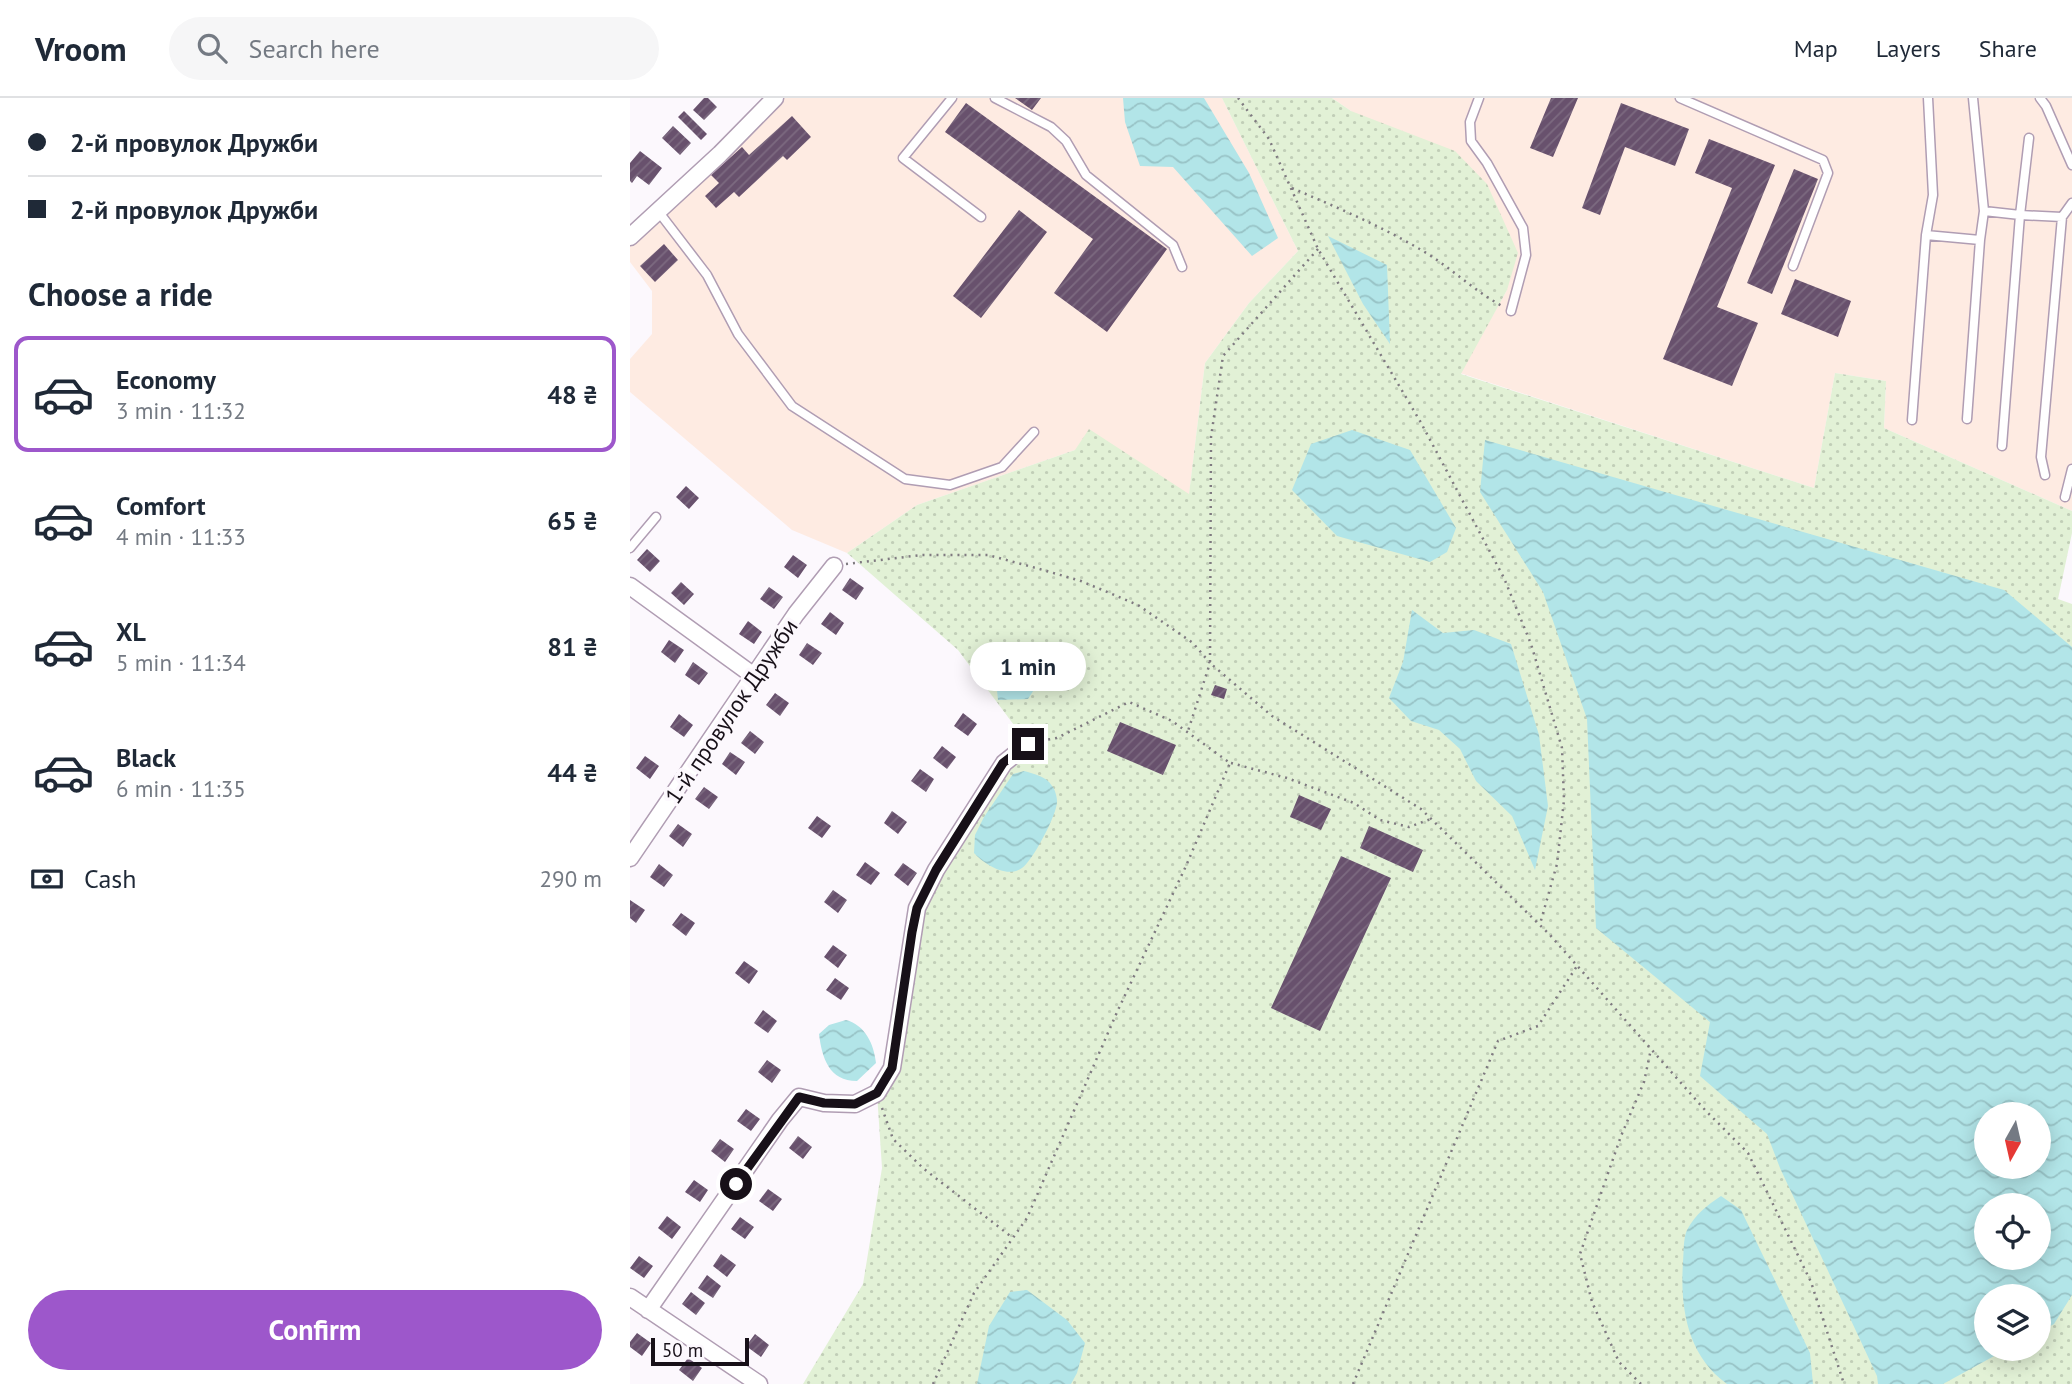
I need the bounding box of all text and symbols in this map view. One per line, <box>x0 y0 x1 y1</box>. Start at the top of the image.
search box <box>169 17 659 80</box>
text: Vroom <box>35 27 127 70</box>
icon: search <box>193 29 231 67</box>
text: Search here <box>249 32 380 65</box>
text: Map <box>1794 33 1838 64</box>
text: Layers <box>1876 33 1941 64</box>
text: Share <box>1979 33 2037 64</box>
text: 2-й провулок Дружби <box>70 126 318 159</box>
text: 2-й провулок Дружби <box>70 193 318 226</box>
text: Choose a ride <box>28 273 213 315</box>
icon: car <box>32 363 95 426</box>
text: Economy <box>116 363 216 396</box>
text: 48 ₴ <box>547 378 598 411</box>
text: 3 min · 11:32 <box>116 396 246 425</box>
icon: car <box>32 489 95 552</box>
text: Comfort <box>116 489 206 522</box>
text: 65 ₴ <box>547 504 598 537</box>
text: 4 min · 11:33 <box>116 522 246 551</box>
street label: 1-й провулок Дружби <box>658 613 804 809</box>
icon: car <box>32 615 95 678</box>
text: XL <box>116 615 146 648</box>
text: 81 ₴ <box>547 630 598 663</box>
callout: 1 min <box>970 642 1086 692</box>
text: 5 min · 11:34 <box>116 648 246 677</box>
text: 1 min <box>1000 652 1056 681</box>
route end <box>1012 728 1044 760</box>
icon: car <box>32 741 95 804</box>
text: Black <box>116 741 176 774</box>
text: 44 ₴ <box>547 756 598 789</box>
text: 6 min · 11:35 <box>116 774 246 803</box>
icon: cash <box>28 860 66 898</box>
text: Cash <box>84 862 136 895</box>
text: 290 m <box>540 864 602 893</box>
north arrow <box>1974 1102 2051 1180</box>
map controls <box>1974 1102 2051 1361</box>
route start <box>720 1168 752 1200</box>
button: locate <box>1974 1193 2051 1270</box>
button: layers <box>1974 1284 2051 1361</box>
button: Confirm <box>28 1290 602 1370</box>
scale bar <box>651 1335 749 1367</box>
text: 50 m <box>662 1338 703 1362</box>

